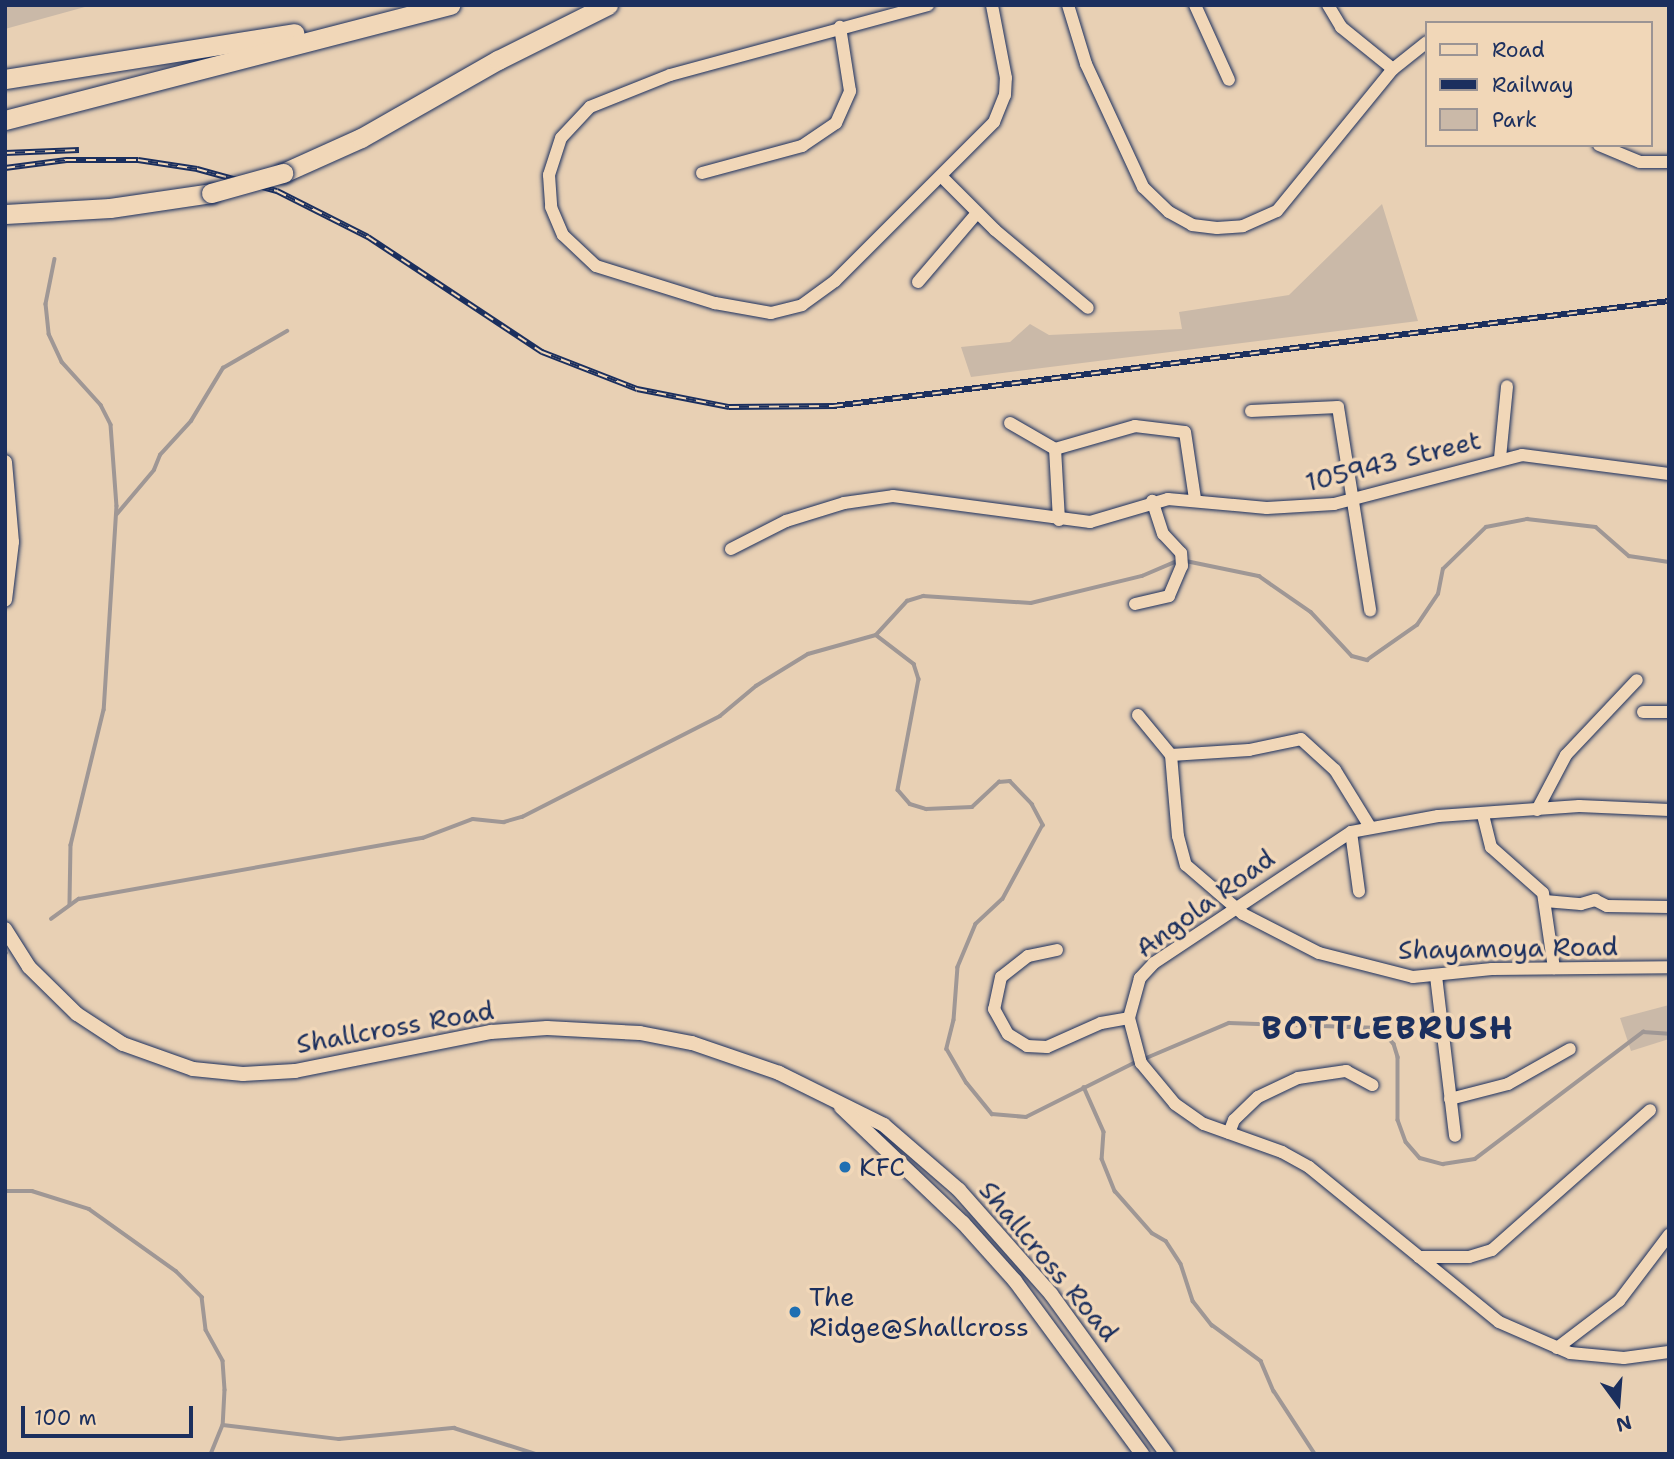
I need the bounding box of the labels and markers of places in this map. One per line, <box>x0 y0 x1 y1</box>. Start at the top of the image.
place label: KFC <box>859 1151 905 1183</box>
marker: KFC <box>837 1159 853 1175</box>
place label: The Ridge@Shallcross <box>809 1281 1029 1342</box>
marker: The Ridge@Shallcross <box>787 1304 803 1320</box>

